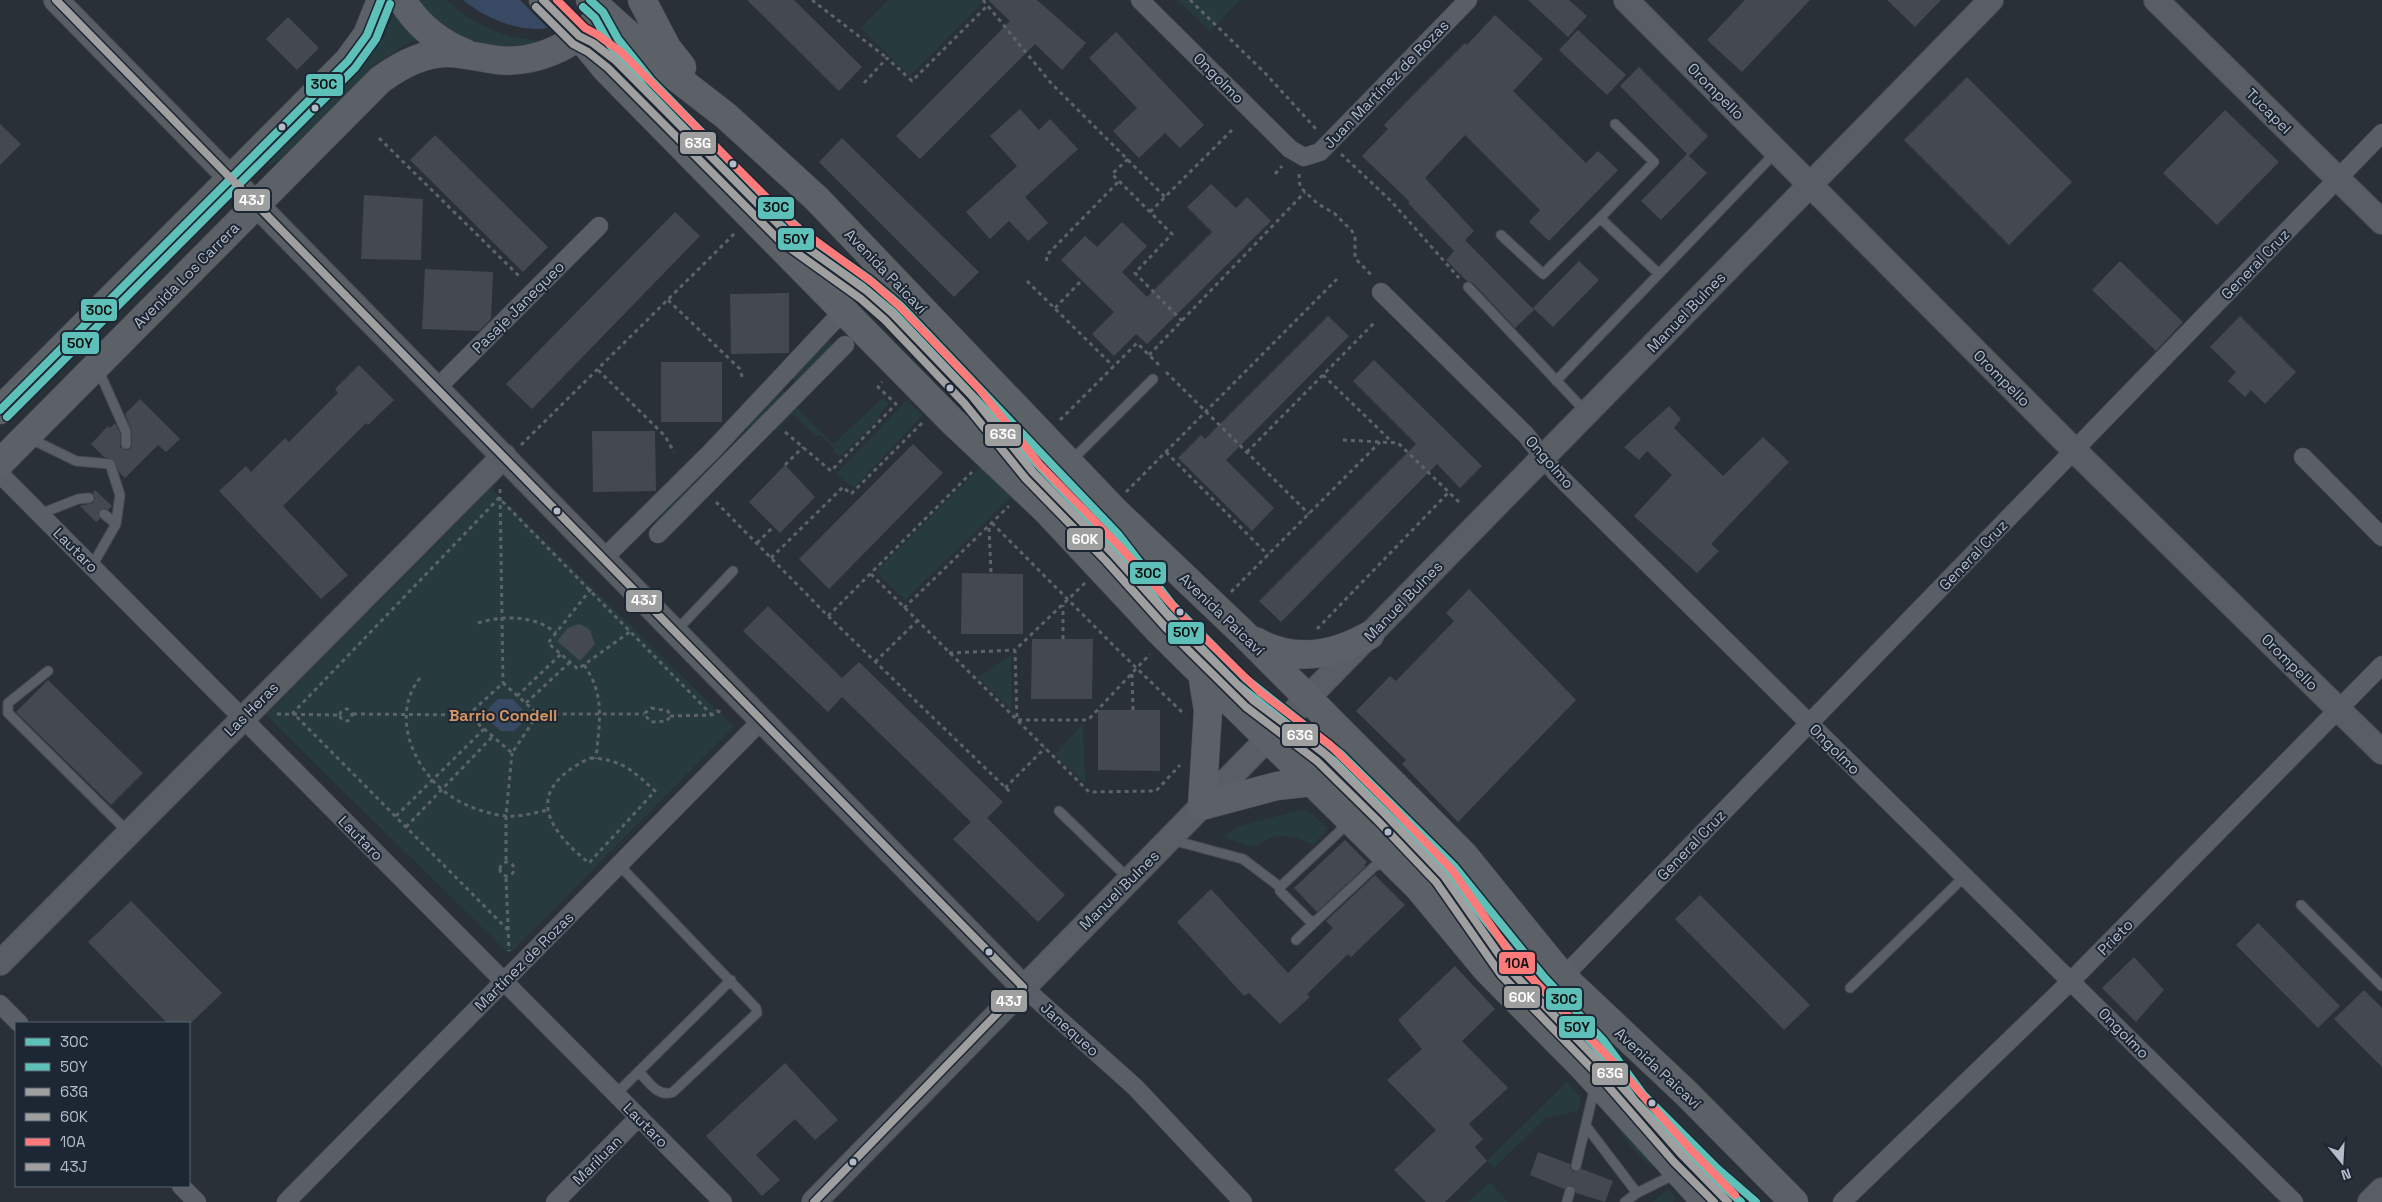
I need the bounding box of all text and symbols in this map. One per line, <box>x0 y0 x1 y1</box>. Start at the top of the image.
street label: Juan Martínez de Rozas <box>1319 16 1453 152</box>
street label: Ongolmo <box>1190 49 1248 107</box>
street label: Orompello <box>1684 59 1748 123</box>
line badge: 30C <box>305 73 344 97</box>
text: 30C <box>311 75 337 93</box>
street label: Tucapel <box>2242 84 2296 138</box>
unlabelled marker <box>310 103 320 113</box>
unlabelled marker <box>277 122 287 132</box>
line badge: 63G <box>679 131 717 155</box>
text: 63G <box>685 134 711 152</box>
unlabelled marker <box>728 159 738 169</box>
line badge: 43J <box>233 188 271 212</box>
text: 43J <box>239 191 265 209</box>
line badge: 30C <box>757 196 795 220</box>
text: 30C <box>763 198 789 216</box>
street label: Avenida Los Carrera <box>129 218 243 332</box>
street label: Avenida Paicaví <box>841 224 932 318</box>
street label: General Cruz <box>2217 225 2293 303</box>
line badge: 50Y <box>777 227 815 251</box>
text: 50Y <box>783 230 809 248</box>
street label: Pasaje Janequeo <box>468 257 568 357</box>
street label: Manuel Bulnes <box>1643 268 1729 356</box>
line badge: 30C <box>80 298 118 322</box>
text: 30C <box>86 301 112 319</box>
line badge: 50Y <box>61 331 100 355</box>
text: 50Y <box>67 334 93 352</box>
street label: Orompello <box>1970 346 2034 410</box>
unlabelled marker <box>945 383 955 393</box>
line badge: 63G <box>984 423 1022 447</box>
text: 63G <box>990 425 1016 443</box>
street label: Ongolmo <box>1522 432 1578 492</box>
unlabelled marker <box>552 506 562 516</box>
street label: General Cruz <box>1935 516 2011 594</box>
street label: Lautaro <box>50 524 102 576</box>
line badge: 60K <box>1066 527 1104 551</box>
text: 60K <box>1072 530 1098 548</box>
street label: Manuel Bulnes <box>1360 557 1446 645</box>
line badge: 30C <box>1129 561 1167 585</box>
text: 30C <box>1135 564 1161 582</box>
street label: Avenida Paicaví <box>1175 569 1269 660</box>
line badge: 43J <box>625 589 663 613</box>
text: 43J <box>631 591 657 609</box>
unlabelled marker <box>1175 607 1185 617</box>
line badge: 50Y <box>1167 621 1205 645</box>
text: 50Y <box>1173 623 1199 641</box>
street label: Orompello <box>2258 630 2322 694</box>
street label: Las Heras <box>220 678 282 740</box>
district label: Barrio Condell <box>449 705 557 726</box>
street label: Ongolmo <box>1806 720 1864 778</box>
line badge: 63G <box>1281 723 1319 747</box>
text: 63G <box>1287 726 1313 744</box>
street label: General Cruz <box>1653 806 1729 884</box>
street label: Lautaro <box>335 812 387 864</box>
unlabelled marker <box>1383 827 1393 837</box>
street label: Manuel Bulnes <box>1075 846 1163 934</box>
street label: Martínez de Rozas <box>470 907 578 1015</box>
street label: Prieto <box>2093 915 2137 959</box>
unlabelled marker <box>984 947 994 957</box>
line badge: 10A <box>1498 951 1536 975</box>
text: 10A <box>1505 954 1529 972</box>
line badge: 60K <box>1503 985 1541 1009</box>
line badge: 30C <box>1545 987 1583 1011</box>
text: 60K <box>1509 988 1535 1006</box>
line badge: 43J <box>990 989 1028 1013</box>
text: 30C <box>1551 990 1577 1008</box>
text: 43J <box>996 992 1022 1010</box>
street label: Janequeo <box>1037 998 1103 1060</box>
street label: Ongolmo <box>2095 1004 2153 1062</box>
line badge: 50Y <box>1558 1015 1596 1039</box>
text: 50Y <box>1564 1018 1590 1036</box>
legend <box>15 1022 190 1187</box>
street label: Avenida Paicaví <box>1611 1023 1705 1113</box>
text: 30C <box>60 1032 88 1051</box>
text: 50Y <box>60 1057 88 1076</box>
line badge: 63G <box>1591 1062 1629 1086</box>
text: 63G <box>1597 1064 1623 1082</box>
text: 63G <box>60 1082 88 1101</box>
unlabelled marker <box>1647 1098 1657 1108</box>
street label: Lautaro <box>620 1099 672 1151</box>
text: 60K <box>60 1107 88 1126</box>
text: 10A <box>60 1132 86 1151</box>
street label: Mariluan <box>569 1132 625 1188</box>
north arrow <box>2317 1137 2367 1187</box>
text: 43J <box>60 1157 87 1176</box>
unlabelled marker <box>848 1157 858 1167</box>
text: N <box>2339 1164 2353 1184</box>

